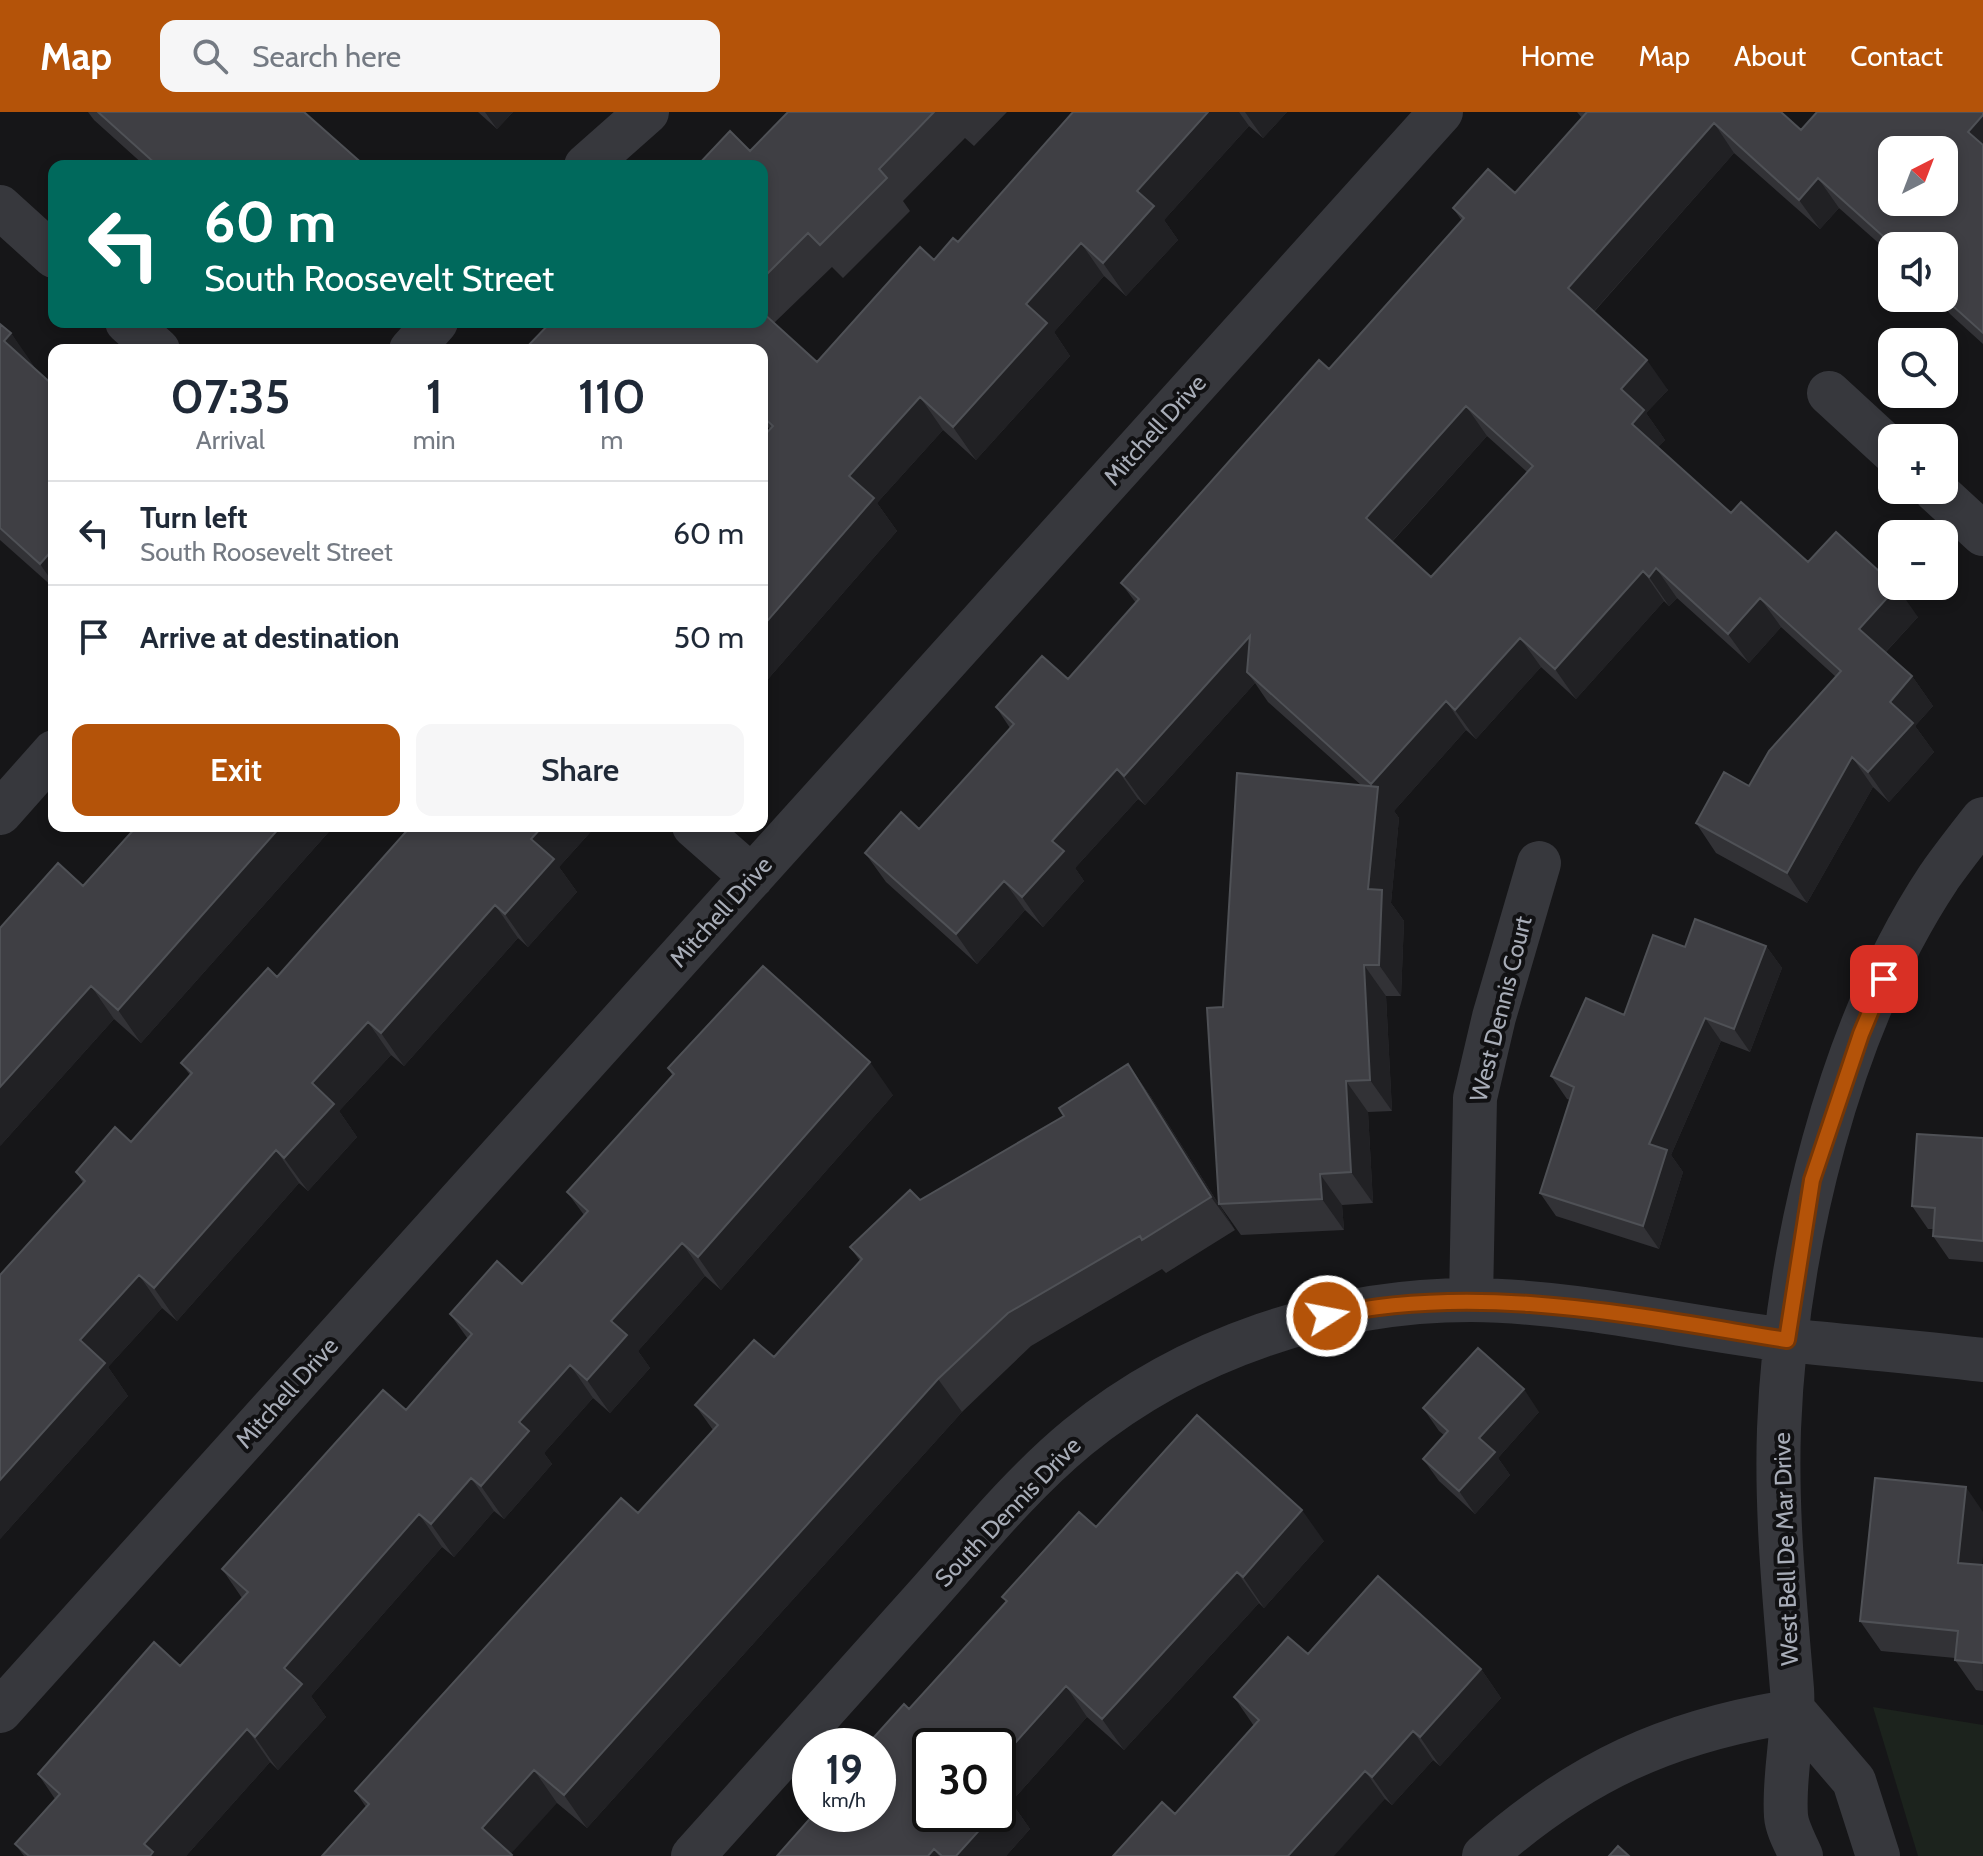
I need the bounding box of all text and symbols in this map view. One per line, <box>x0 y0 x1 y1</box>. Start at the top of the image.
search box <box>160 20 720 92</box>
text: Map <box>40 33 112 80</box>
icon: search <box>188 34 232 78</box>
text: Search here <box>252 38 401 75</box>
text: Home <box>1521 39 1594 73</box>
text: Map <box>1638 39 1690 73</box>
text: About <box>1734 39 1806 73</box>
text: Contact <box>1850 39 1943 73</box>
north arrow <box>1878 136 1958 216</box>
map controls <box>1878 136 1958 600</box>
text: 60 m <box>204 188 336 256</box>
icon: left <box>72 192 176 296</box>
button: sound <box>1878 232 1958 312</box>
text: South Roosevelt Street <box>204 256 554 300</box>
button: search <box>1878 328 1958 408</box>
text: 07:35 <box>170 367 290 425</box>
text: 1 <box>426 367 443 425</box>
text: 110 <box>578 367 646 425</box>
street label: Mitchell Drive <box>1097 368 1212 491</box>
text: Arrival <box>196 424 265 456</box>
text: min <box>413 424 456 456</box>
text: m <box>600 424 623 456</box>
button: + <box>1878 424 1958 504</box>
text: Turn left <box>140 499 248 536</box>
icon: left <box>72 511 116 555</box>
text: 60 m <box>673 515 744 552</box>
button: − <box>1878 520 1958 600</box>
text: South Roosevelt Street <box>140 536 393 568</box>
icon: arrive <box>72 615 116 659</box>
text: Arrive at destination <box>140 619 400 656</box>
text: 50 m <box>674 619 744 656</box>
button: Exit <box>72 724 400 816</box>
button: Share <box>416 724 744 816</box>
street label: Mitchell Drive <box>663 850 778 973</box>
street label: West Dennis Court <box>1463 913 1538 1105</box>
pin <box>1850 945 1918 1013</box>
icon: arrive <box>1862 957 1906 1001</box>
position arrow <box>1285 1274 1369 1358</box>
street label: Mitchell Drive <box>229 1331 344 1454</box>
street label: South Dennis Drive <box>929 1431 1086 1593</box>
street label: West Bell De Mar Drive <box>1767 1432 1804 1666</box>
speed limit sign: 30 <box>912 1728 1016 1832</box>
text: 19 <box>825 1745 863 1794</box>
text: km/h <box>822 1788 866 1812</box>

